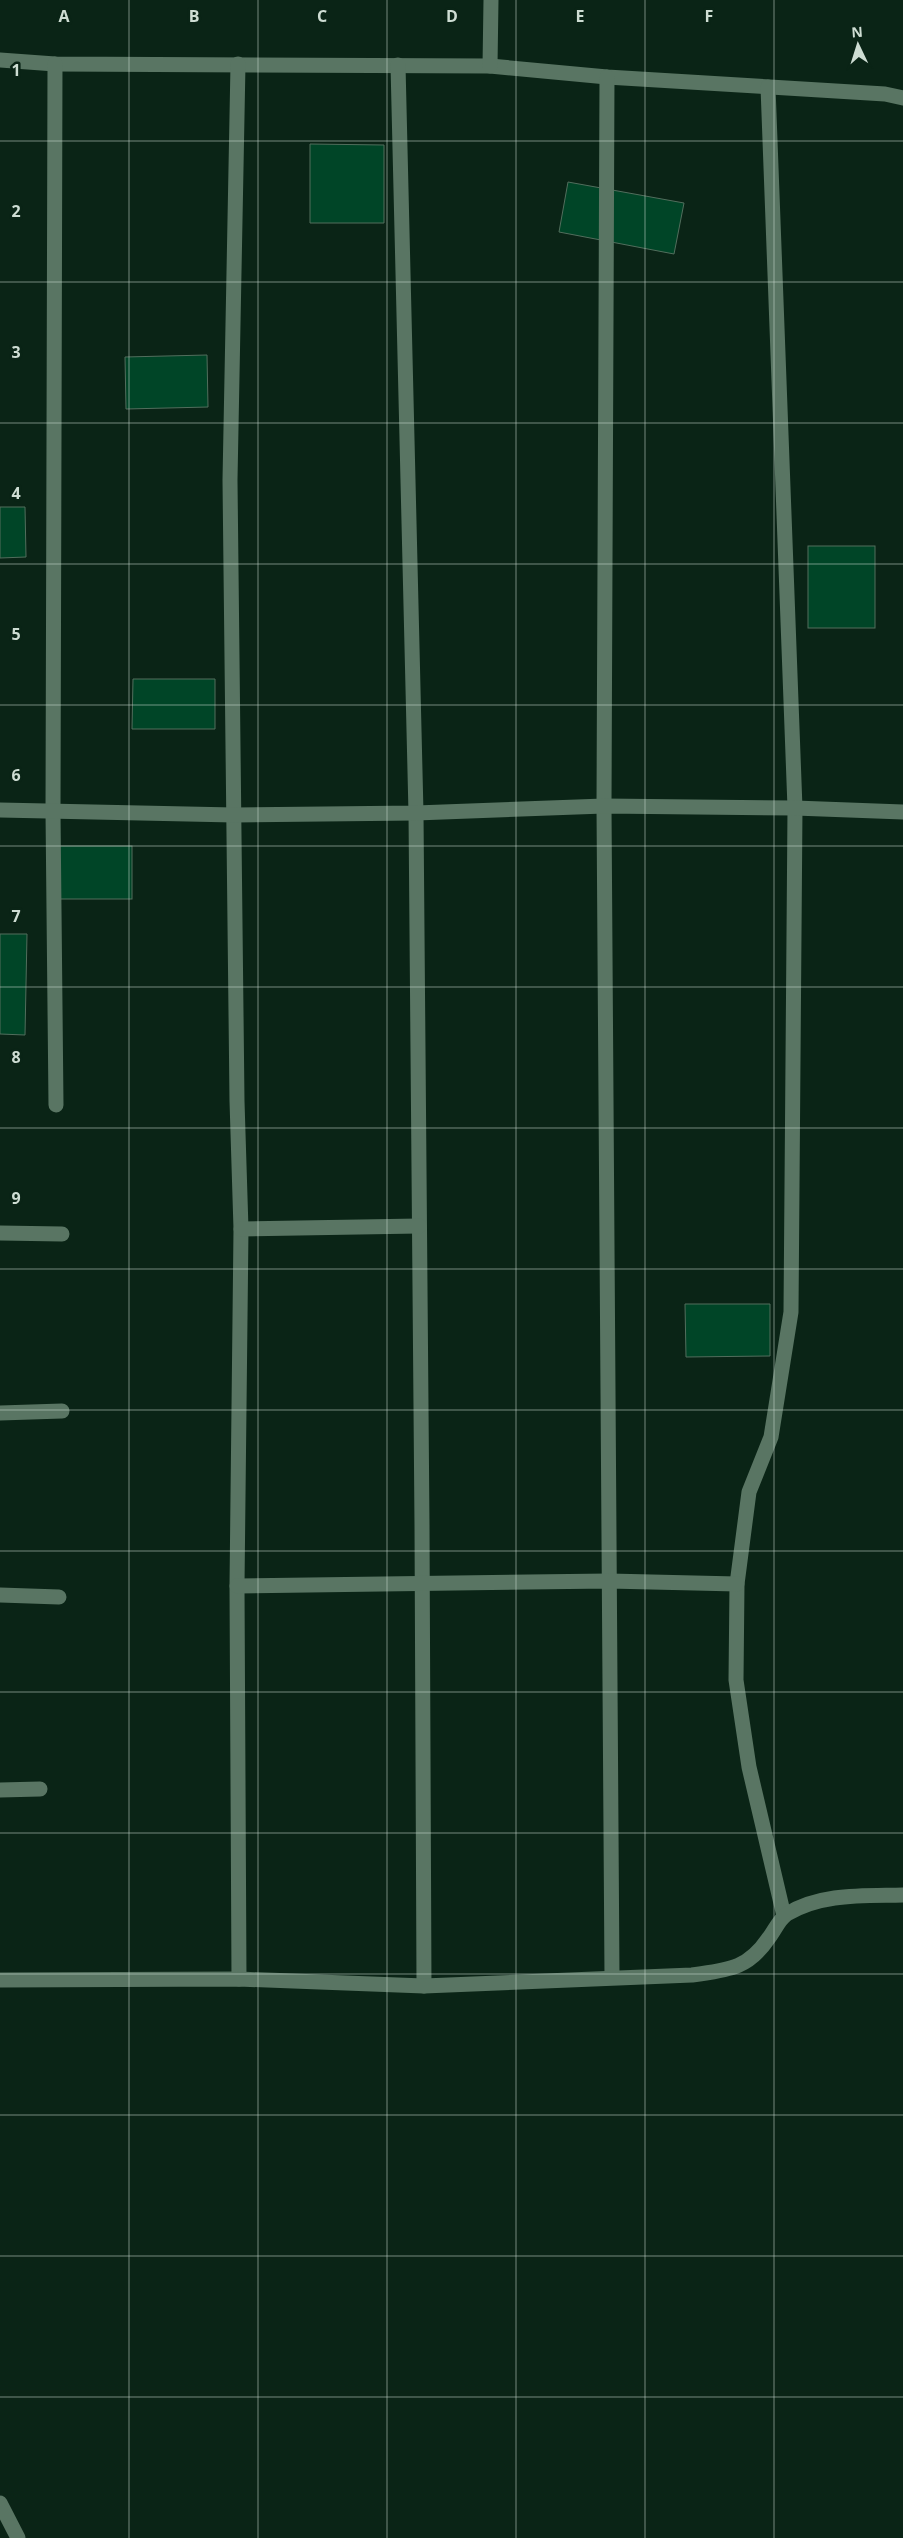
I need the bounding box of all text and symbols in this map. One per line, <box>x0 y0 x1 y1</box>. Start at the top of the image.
text: A <box>58 5 70 27</box>
text: B <box>189 5 199 27</box>
text: C <box>317 5 327 27</box>
text: D <box>446 5 458 27</box>
text: E <box>576 5 585 27</box>
text: F <box>705 5 713 27</box>
north arrow <box>833 20 883 70</box>
text: N <box>851 22 863 41</box>
text: 1 <box>11 59 21 81</box>
text: 2 <box>11 200 21 222</box>
text: 3 <box>11 341 21 363</box>
text: 4 <box>11 482 21 504</box>
text: 5 <box>11 623 21 645</box>
text: 6 <box>11 764 21 786</box>
text: 7 <box>11 905 21 927</box>
text: 8 <box>11 1046 21 1068</box>
text: 9 <box>11 1187 21 1209</box>

